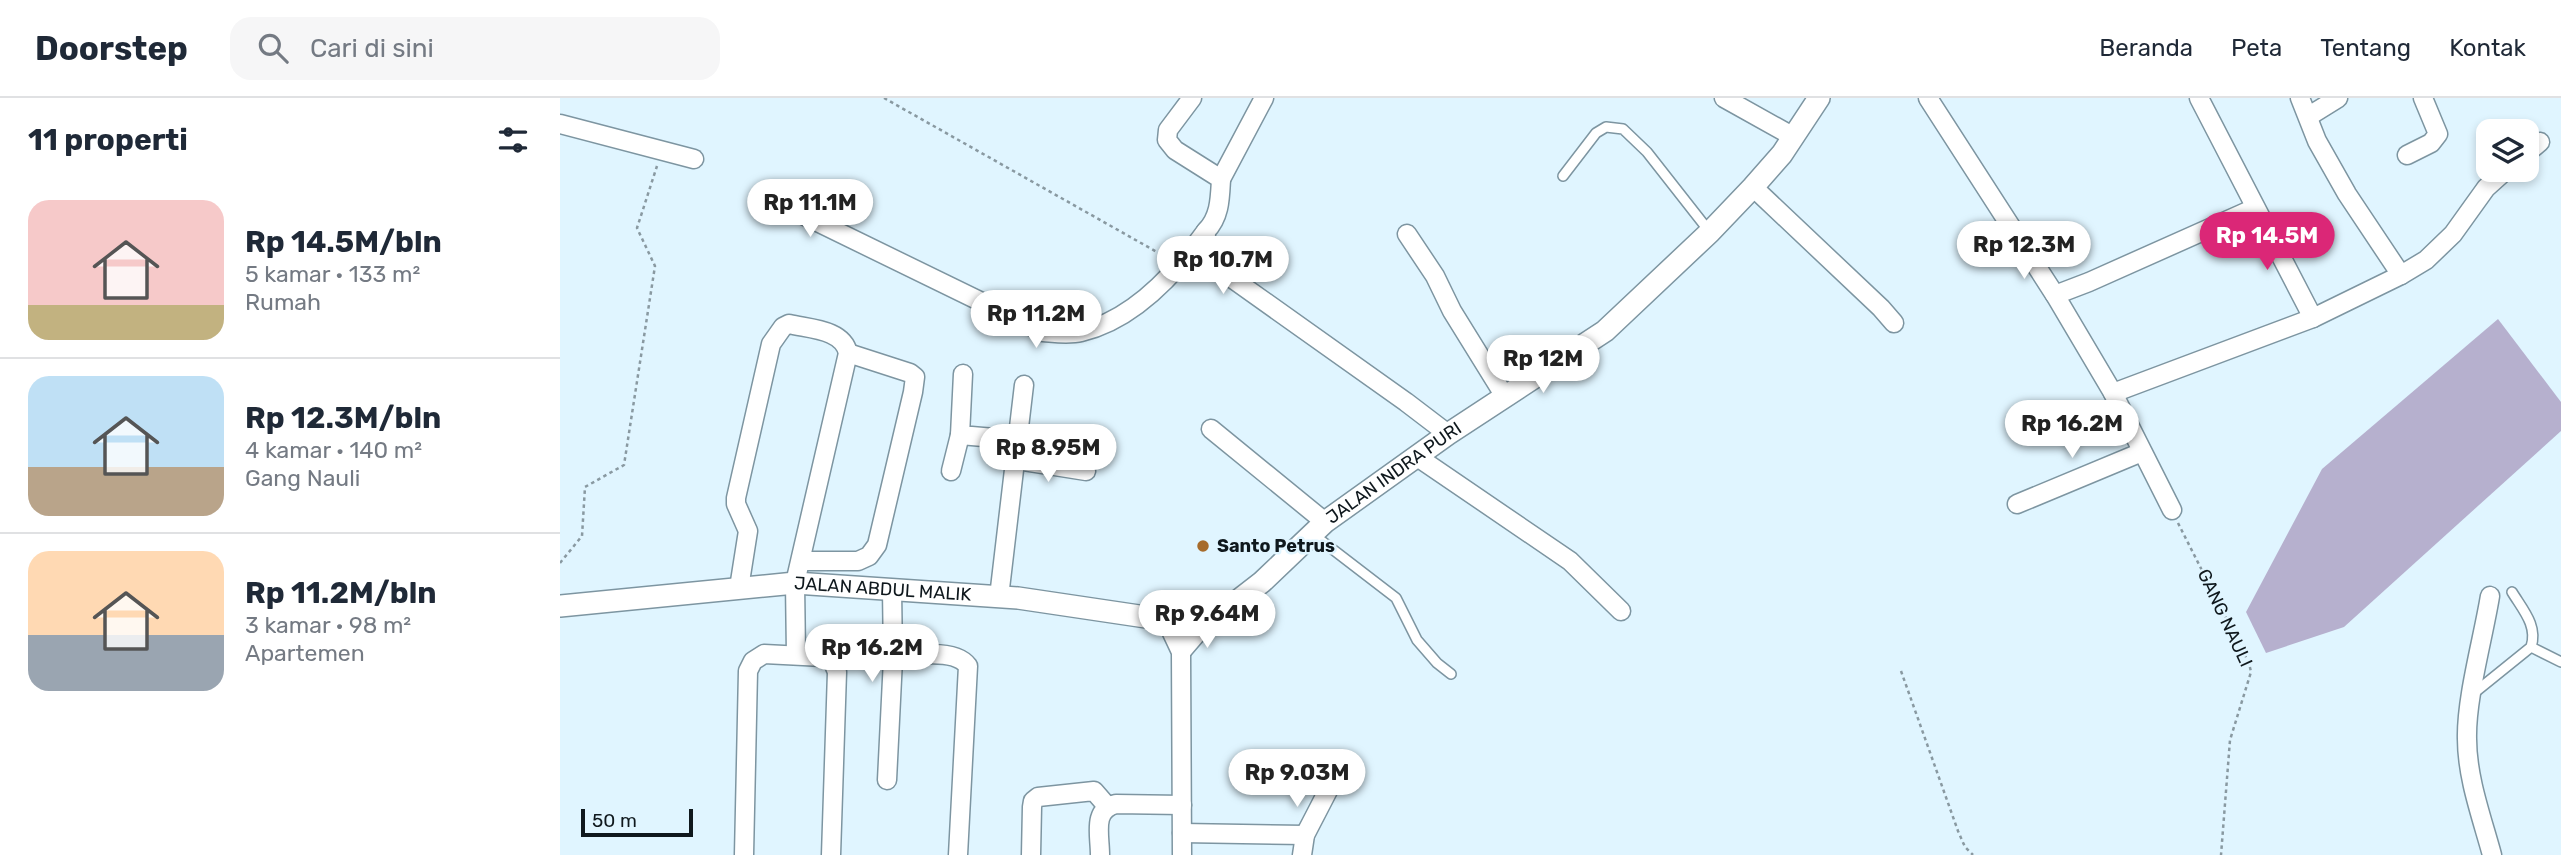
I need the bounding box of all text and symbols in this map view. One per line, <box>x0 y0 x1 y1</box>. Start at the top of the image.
search box <box>230 17 720 80</box>
text: Doorstep <box>35 29 188 68</box>
icon: search <box>254 29 292 67</box>
text: Cari di sini <box>310 33 434 64</box>
text: Beranda <box>2099 34 2193 62</box>
text: Peta <box>2231 34 2282 62</box>
text: Tentang <box>2320 34 2411 62</box>
text: Kontak <box>2449 34 2526 62</box>
map controls <box>2476 119 2539 182</box>
button: layers <box>2476 119 2539 182</box>
icon: filters <box>494 121 532 159</box>
text: 11 properti <box>28 122 188 158</box>
pin: Rp 11.1M <box>738 180 882 239</box>
text: Rp 11.1M <box>763 188 857 216</box>
pin: Rp 14.5M <box>2195 212 2339 272</box>
text: Rp 14.5M <box>2216 221 2318 249</box>
pin: Rp 12.3M <box>1952 222 2096 281</box>
text: Rp 14.5M/bln <box>245 224 442 260</box>
icon: home <box>84 228 168 312</box>
text: Rp 12.3M <box>1973 230 2075 258</box>
pin: Rp 10.7M <box>1151 236 1295 296</box>
text: Rp 10.7M <box>1173 245 1273 273</box>
text: 5 kamar · 133 m² <box>245 260 420 288</box>
text: Rumah <box>245 288 321 316</box>
pin: Rp 11.2M <box>964 290 1108 350</box>
text: Rp 11.2M <box>987 299 1085 327</box>
pin: Rp 12M <box>1486 336 1600 395</box>
text: Rp 12M <box>1503 344 1583 372</box>
text: Rp 12.3M/bln <box>245 400 441 436</box>
pin: Rp 16.2M <box>2000 400 2144 460</box>
icon: home <box>84 404 168 488</box>
text: Rp 16.2M <box>2021 409 2123 437</box>
street label: JALAN INDRA PURI <box>1322 417 1466 529</box>
pin: Rp 8.95M <box>976 424 1120 484</box>
text: Rp 8.95M <box>995 433 1101 461</box>
text: 4 kamar · 140 m² <box>245 436 422 464</box>
text: Gang Nauli <box>245 464 360 492</box>
place label: Santo Petrus <box>1217 535 1335 557</box>
marker: Santo Petrus <box>1195 538 1211 554</box>
street label: GANG NAULI <box>2193 566 2257 670</box>
street label: JALAN ABDUL MALIK <box>793 572 972 606</box>
text: Rp 11.2M/bln <box>245 575 437 611</box>
icon: home <box>84 579 168 663</box>
pin: Rp 9.64M <box>1135 590 1279 650</box>
text: Rp 9.64M <box>1154 599 1260 627</box>
text: 3 kamar · 98 m² <box>245 611 411 639</box>
pin: Rp 16.2M <box>800 624 944 684</box>
text: Rp 16.2M <box>821 633 923 661</box>
text: Apartemen <box>245 639 365 667</box>
pin: Rp 9.03M <box>1225 750 1369 809</box>
text: Rp 9.03M <box>1244 758 1350 786</box>
scale bar <box>581 806 693 838</box>
text: 50 m <box>592 809 637 832</box>

